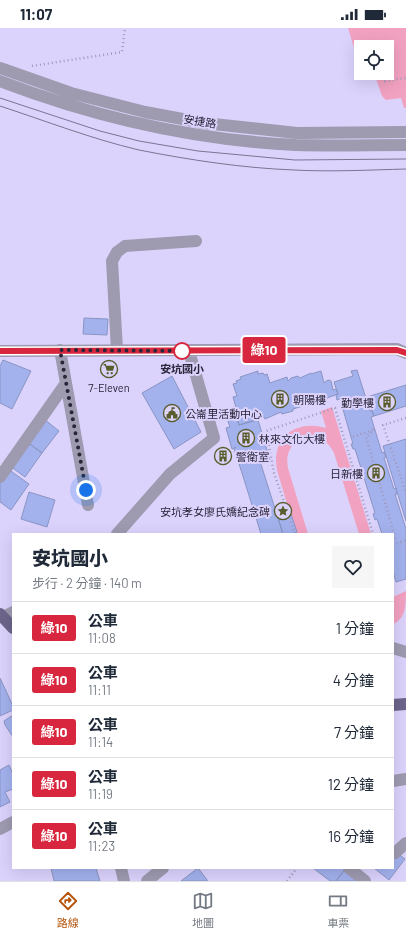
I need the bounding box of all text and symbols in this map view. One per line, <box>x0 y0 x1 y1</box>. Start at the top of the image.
text: 11:07 <box>20 5 52 23</box>
map controls <box>354 40 394 80</box>
button: locate <box>354 40 394 80</box>
street label: 安捷路 <box>183 112 217 130</box>
line badge: 綠10 <box>241 337 287 363</box>
text: 綠10 <box>251 341 277 358</box>
marker: 安坑國小 <box>173 342 191 360</box>
supermarket icon: 7-Eleven <box>99 359 119 379</box>
place label: 安坑國小 <box>160 362 204 375</box>
place label: 7-Eleven <box>88 381 130 394</box>
building icon: 朝陽樓 <box>270 389 290 409</box>
building icon: 勤學樓 <box>377 392 397 412</box>
place label: 朝陽樓 <box>293 393 326 406</box>
place label: 勤學樓 <box>341 396 374 409</box>
public building icon: 公崙里活動中心 <box>162 403 182 423</box>
place label: 公崙里活動中心 <box>185 407 262 420</box>
building icon: 林來文化大樓 <box>236 428 256 448</box>
place label: 林來文化大樓 <box>259 432 325 445</box>
building icon: 警衛室 <box>213 446 233 466</box>
place label: 警衛室 <box>236 450 269 463</box>
building icon: 日新樓 <box>366 463 386 483</box>
place label: 日新樓 <box>330 467 363 480</box>
your location <box>76 480 96 500</box>
place icon: 安坑孝女廖氏嬌紀念碑 <box>273 501 293 521</box>
place label: 安坑孝女廖氏嬌紀念碑 <box>160 505 270 518</box>
text: 安坑國小 <box>32 546 108 569</box>
button: heart <box>332 546 374 588</box>
text: 步行 · 2 分鐘 · 140 m <box>32 575 142 591</box>
text: 公車 <box>88 611 118 629</box>
text: 綠10 <box>41 619 67 636</box>
text: 1 分鐘 <box>336 619 374 637</box>
text: 11:08 <box>88 630 116 646</box>
text: 公車 <box>88 663 118 681</box>
text: 綠10 <box>41 671 67 688</box>
text: 4 分鐘 <box>333 671 374 689</box>
text: 11:11 <box>88 682 111 698</box>
text: 公車 <box>88 715 118 733</box>
text: 綠10 <box>41 723 67 740</box>
text: 7 分鐘 <box>334 723 374 741</box>
text: 11:14 <box>88 734 113 750</box>
text: 公車 <box>88 767 118 785</box>
text: 綠10 <box>41 775 67 792</box>
text: 12 分鐘 <box>328 775 374 793</box>
text: 11:19 <box>88 786 113 802</box>
text: 公車 <box>88 819 118 837</box>
text: 綠10 <box>41 827 67 844</box>
text: 16 分鐘 <box>328 827 374 845</box>
text: 11:23 <box>88 838 115 854</box>
tab: 路線 <box>57 890 79 930</box>
tab: 地圖 <box>192 890 214 930</box>
tab: 車票 <box>327 890 349 930</box>

